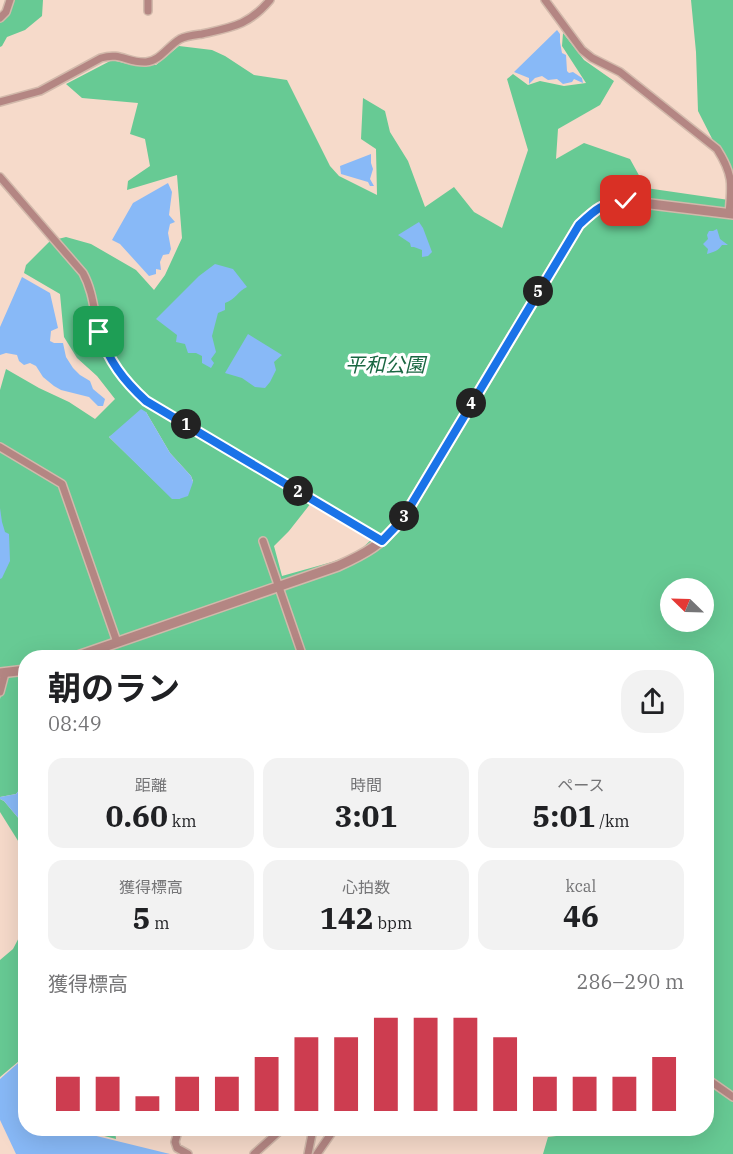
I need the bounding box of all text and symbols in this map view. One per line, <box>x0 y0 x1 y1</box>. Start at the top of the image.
pin <box>600 175 651 226</box>
icon: check <box>609 184 642 217</box>
pin: 5 <box>523 276 553 306</box>
text: 5 <box>533 281 543 301</box>
pin <box>73 306 124 357</box>
icon: arrive <box>82 315 115 348</box>
park label: 平和公園 <box>345 351 428 378</box>
pin: 4 <box>456 388 486 418</box>
text: 4 <box>466 393 476 413</box>
pin: 1 <box>171 409 201 439</box>
text: 1 <box>181 414 191 434</box>
pin: 2 <box>283 476 313 506</box>
text: 2 <box>293 481 303 501</box>
pin: 3 <box>389 501 419 531</box>
text: 3 <box>399 506 409 526</box>
north arrow <box>660 578 714 632</box>
map controls <box>660 578 714 632</box>
text: 朝のラン <box>48 666 180 709</box>
button: share <box>621 670 684 733</box>
text: 08:49 <box>48 710 102 737</box>
text: 距離 <box>135 775 167 795</box>
text: 時間 <box>350 775 382 795</box>
text: ペース <box>557 775 605 795</box>
text: 0.60 <box>106 796 168 835</box>
text: 3:01 <box>334 796 398 835</box>
text: 5:01 <box>532 796 595 835</box>
text: km <box>168 811 196 831</box>
text: /km <box>595 811 630 831</box>
text: kcal <box>566 876 596 896</box>
text: 獲得標高 <box>119 877 183 897</box>
text: 心拍数 <box>342 877 390 897</box>
text: 46 <box>563 896 599 935</box>
text: 5 <box>133 898 151 937</box>
text: 142 <box>320 898 374 937</box>
text: m <box>151 913 169 933</box>
text: bpm <box>374 913 412 933</box>
text: 286–290 m <box>577 968 684 995</box>
text: 獲得標高 <box>48 970 128 997</box>

